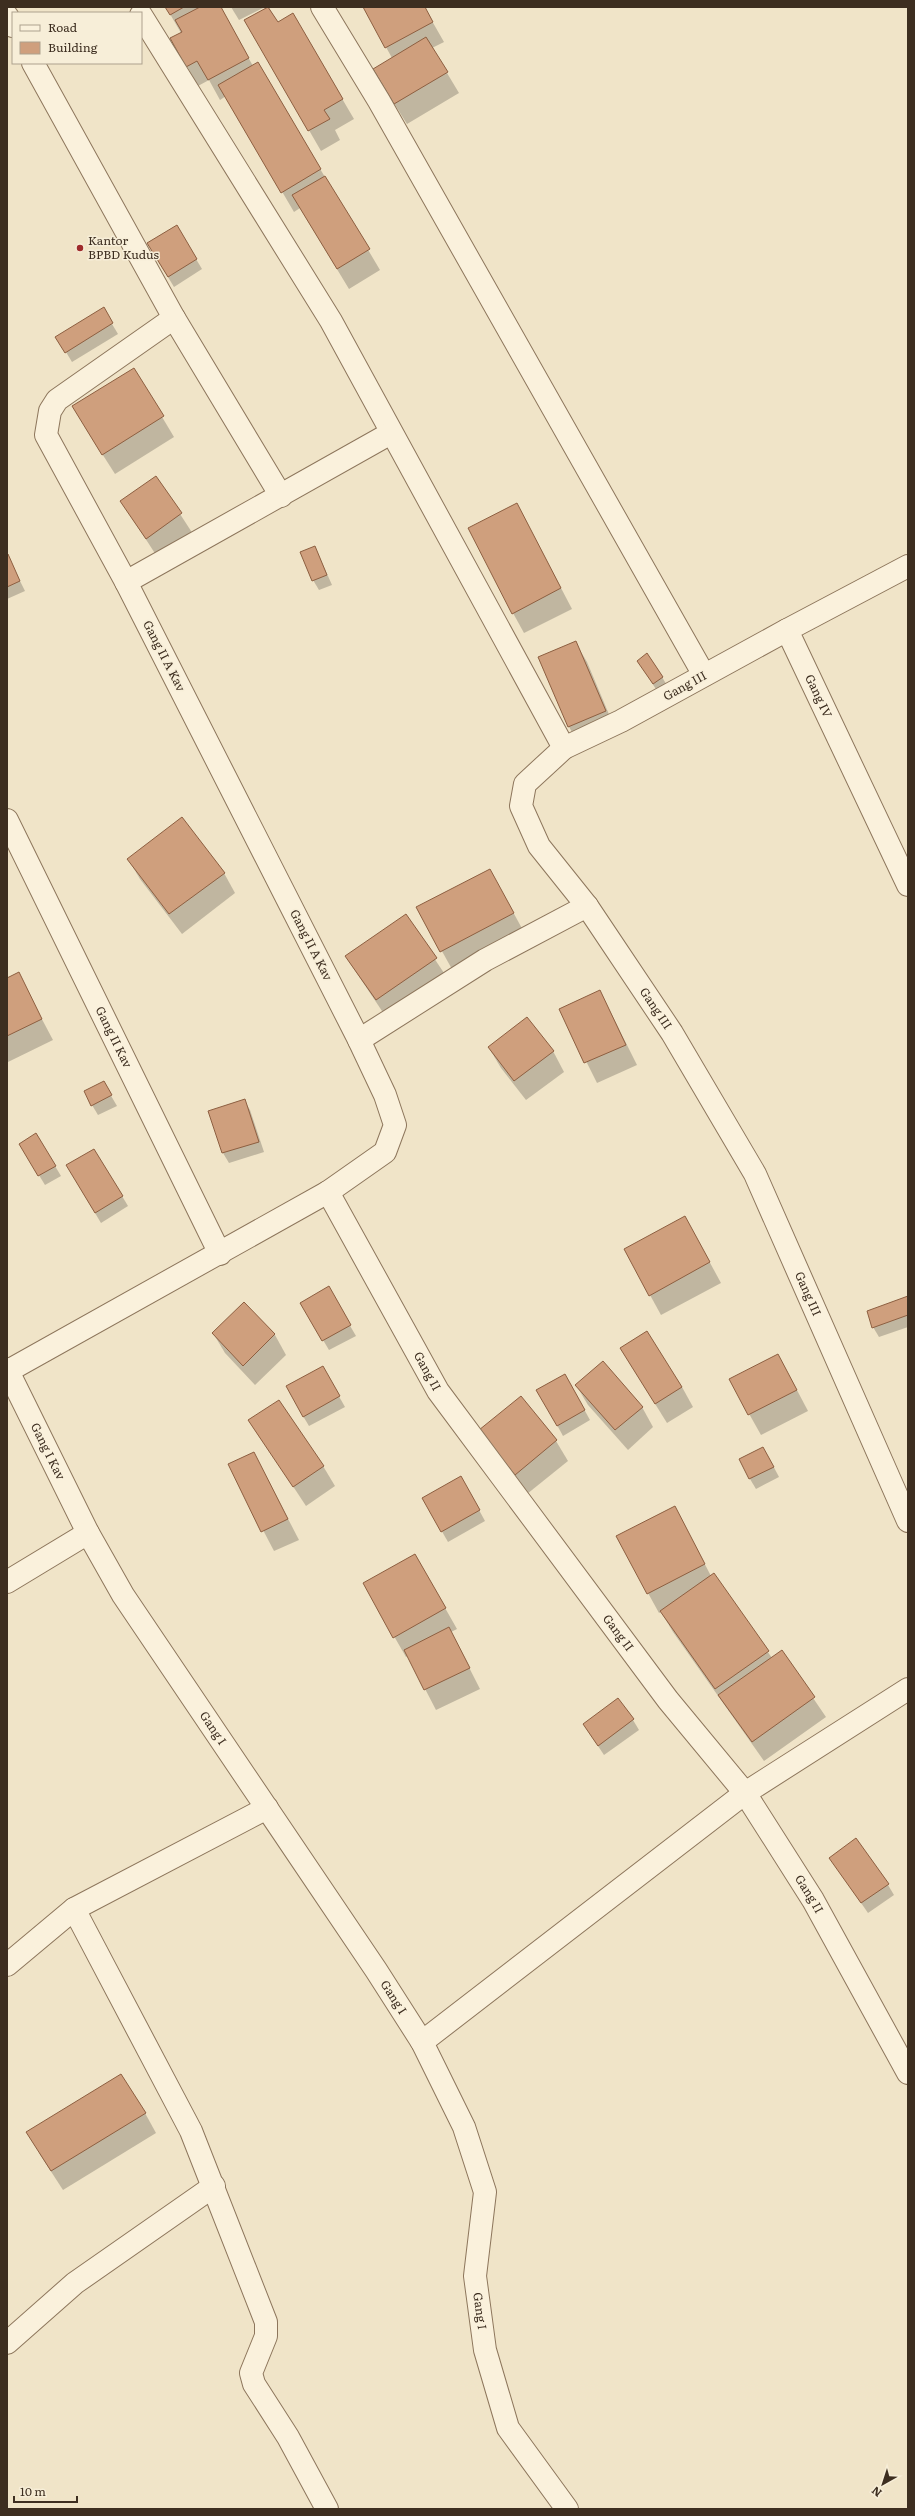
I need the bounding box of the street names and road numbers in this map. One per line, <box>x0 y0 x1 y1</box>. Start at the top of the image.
street label: Gang II A Kav <box>139 617 191 694</box>
street label: Gang III <box>660 666 710 704</box>
street label: Gang IV <box>801 671 837 720</box>
street label: Gang II A Kav <box>286 906 338 983</box>
street label: Gang III <box>636 983 677 1033</box>
street label: Gang II Kav <box>92 1003 137 1071</box>
street label: Gang III <box>791 1268 827 1319</box>
street label: Gang II <box>410 1348 446 1394</box>
street label: Gang I Kav <box>27 1419 70 1483</box>
street label: Gang II <box>599 1610 639 1655</box>
street label: Gang I <box>196 1707 232 1748</box>
street label: Gang II <box>791 1871 829 1916</box>
street label: Gang I <box>377 1976 412 2018</box>
street label: Gang I <box>469 2291 492 2331</box>

